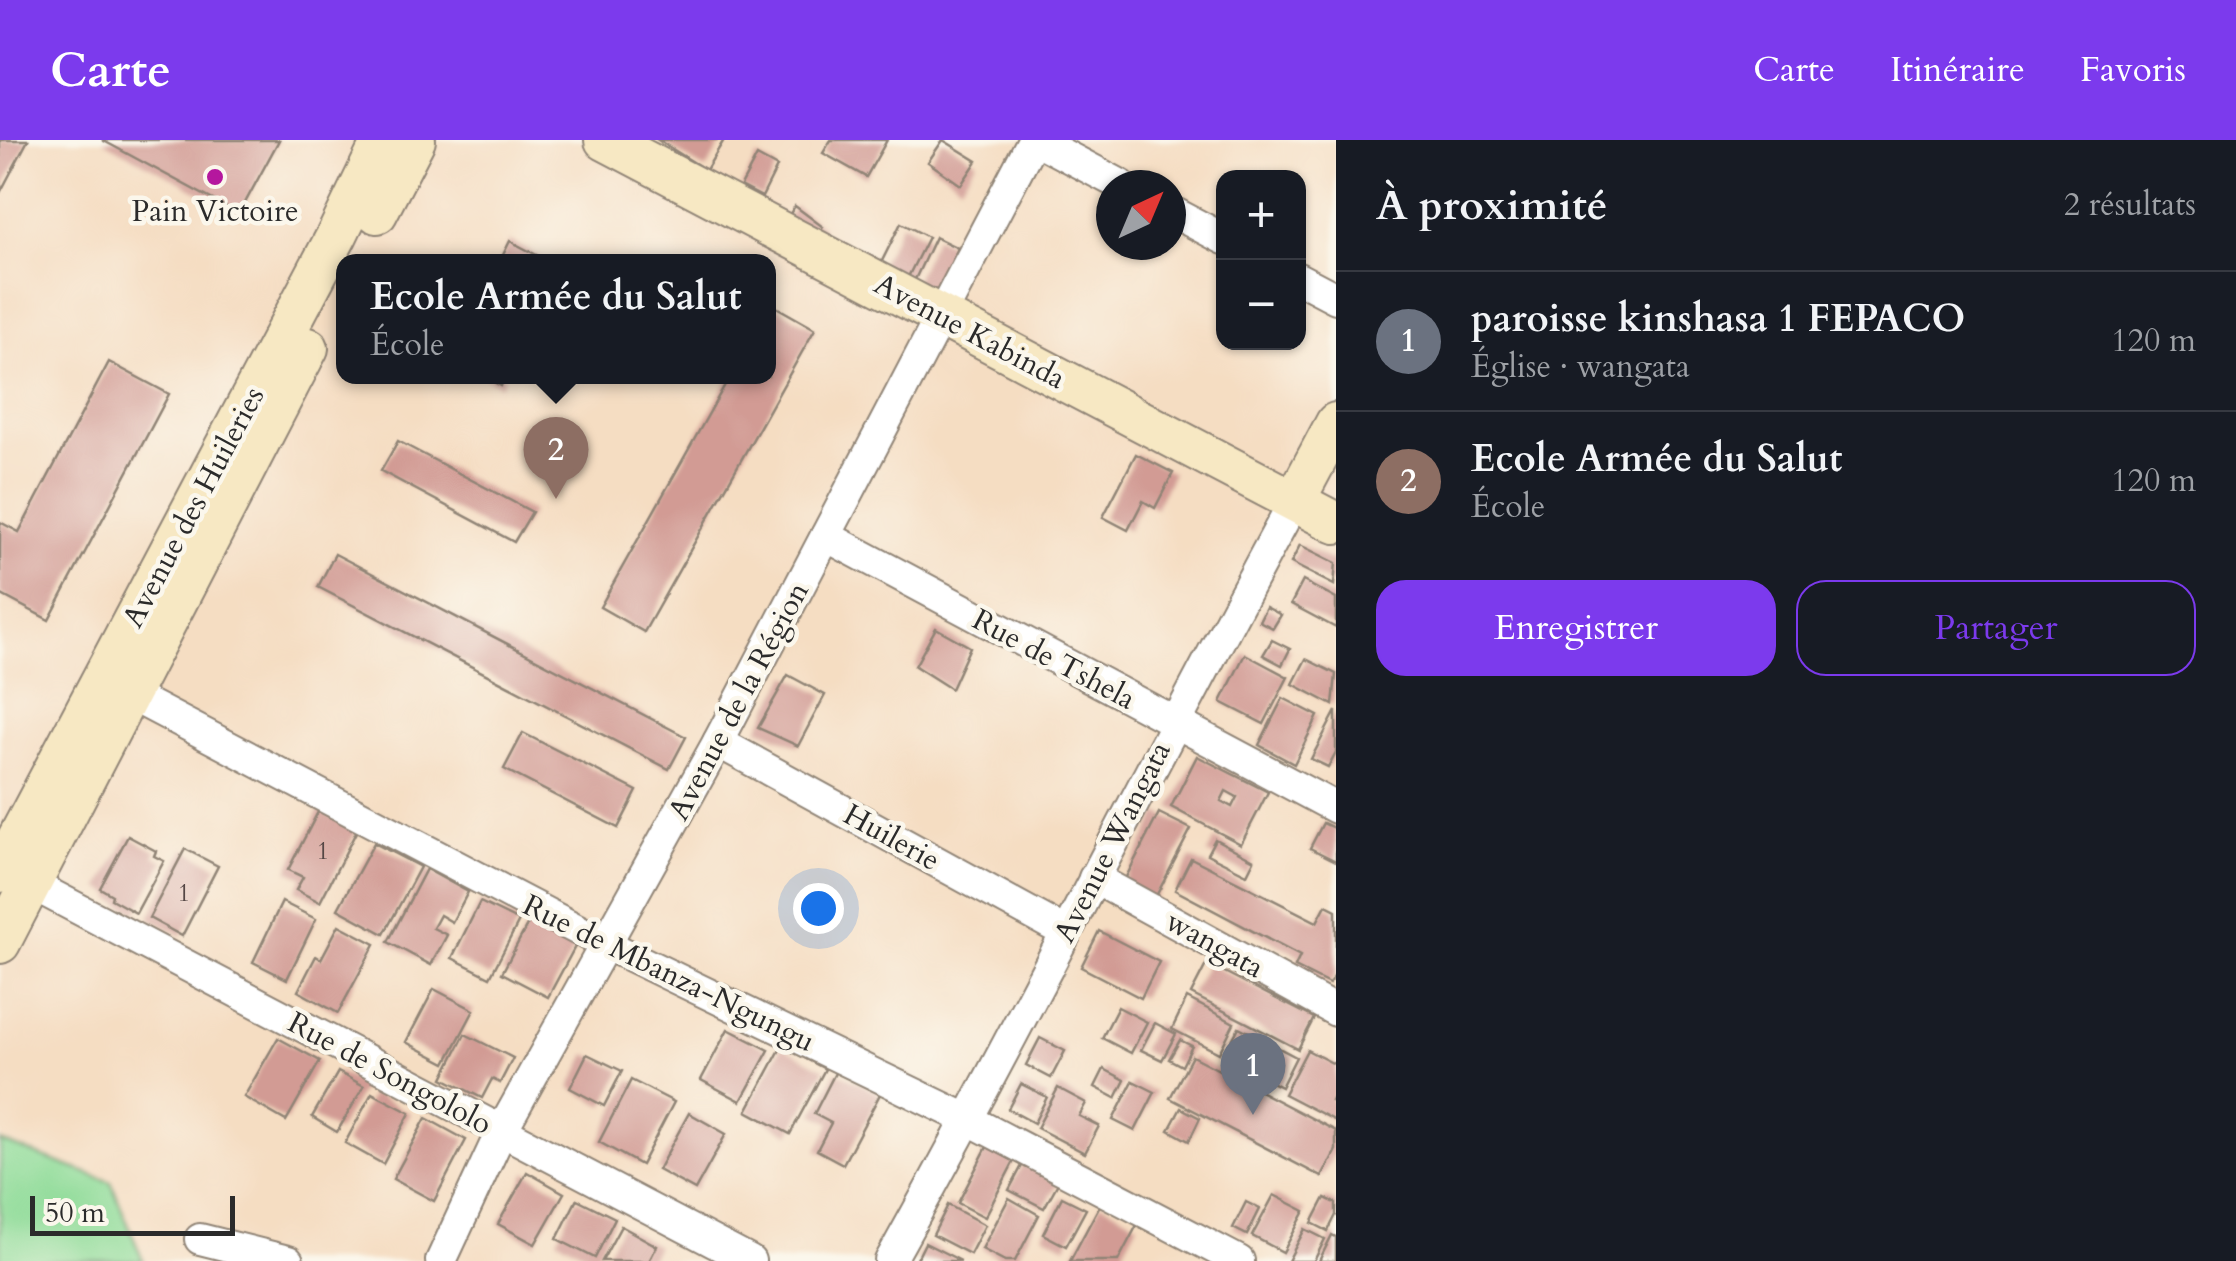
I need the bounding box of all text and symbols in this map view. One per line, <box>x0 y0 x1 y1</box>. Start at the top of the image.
text: Carte <box>50 38 171 103</box>
text: Carte <box>1753 46 1835 94</box>
text: Itinéraire <box>1890 46 2025 94</box>
text: Favoris <box>2080 46 2186 94</box>
marker: Pain Victoire <box>204 166 226 188</box>
north arrow <box>1096 170 1186 260</box>
map controls <box>1216 170 1306 350</box>
button: + <box>1216 170 1306 260</box>
text: À proximité <box>1376 177 1608 234</box>
text: 2 résultats <box>2064 183 2196 227</box>
place label: Pain Victoire <box>131 191 299 232</box>
popup <box>336 254 776 384</box>
button: − <box>1216 260 1306 350</box>
street label: Avenue Kabinda <box>867 264 1073 399</box>
text: Ecole Armée du Salut <box>370 271 742 323</box>
text: paroisse kinshasa 1 FEPACO <box>1471 293 1965 345</box>
text: 1 <box>1400 319 1417 363</box>
text: 120 m <box>2111 319 2196 363</box>
text: École <box>370 323 445 367</box>
text: Église · wangata <box>1471 345 1690 389</box>
street label: Avenue des Huileries <box>113 380 274 635</box>
pin: 2 <box>524 416 588 499</box>
text: Ecole Armée du Salut <box>1471 433 1842 485</box>
text: 2 <box>1400 459 1417 503</box>
text: 120 m <box>2111 459 2196 503</box>
text: École <box>1471 485 1545 529</box>
street label: Avenue de la Région <box>658 575 819 828</box>
button: Enregistrer <box>1376 580 1776 676</box>
button: Partager <box>1796 580 2196 676</box>
street label: Rue de Tshela <box>965 599 1143 720</box>
street label: Avenue Wangata <box>1044 735 1181 950</box>
street label: Huilerie <box>836 794 947 881</box>
house number: 1 <box>317 834 329 868</box>
house number: 1 <box>178 876 190 910</box>
your location <box>793 883 844 934</box>
street label: Rue de Mbanza-Ngungu <box>516 885 822 1062</box>
street label: wangata <box>1158 901 1271 988</box>
street label: Rue de Songololo <box>281 1002 499 1145</box>
pin: 1 <box>1220 1032 1286 1115</box>
scale bar <box>30 1191 235 1236</box>
text: 50 m <box>45 1194 105 1232</box>

